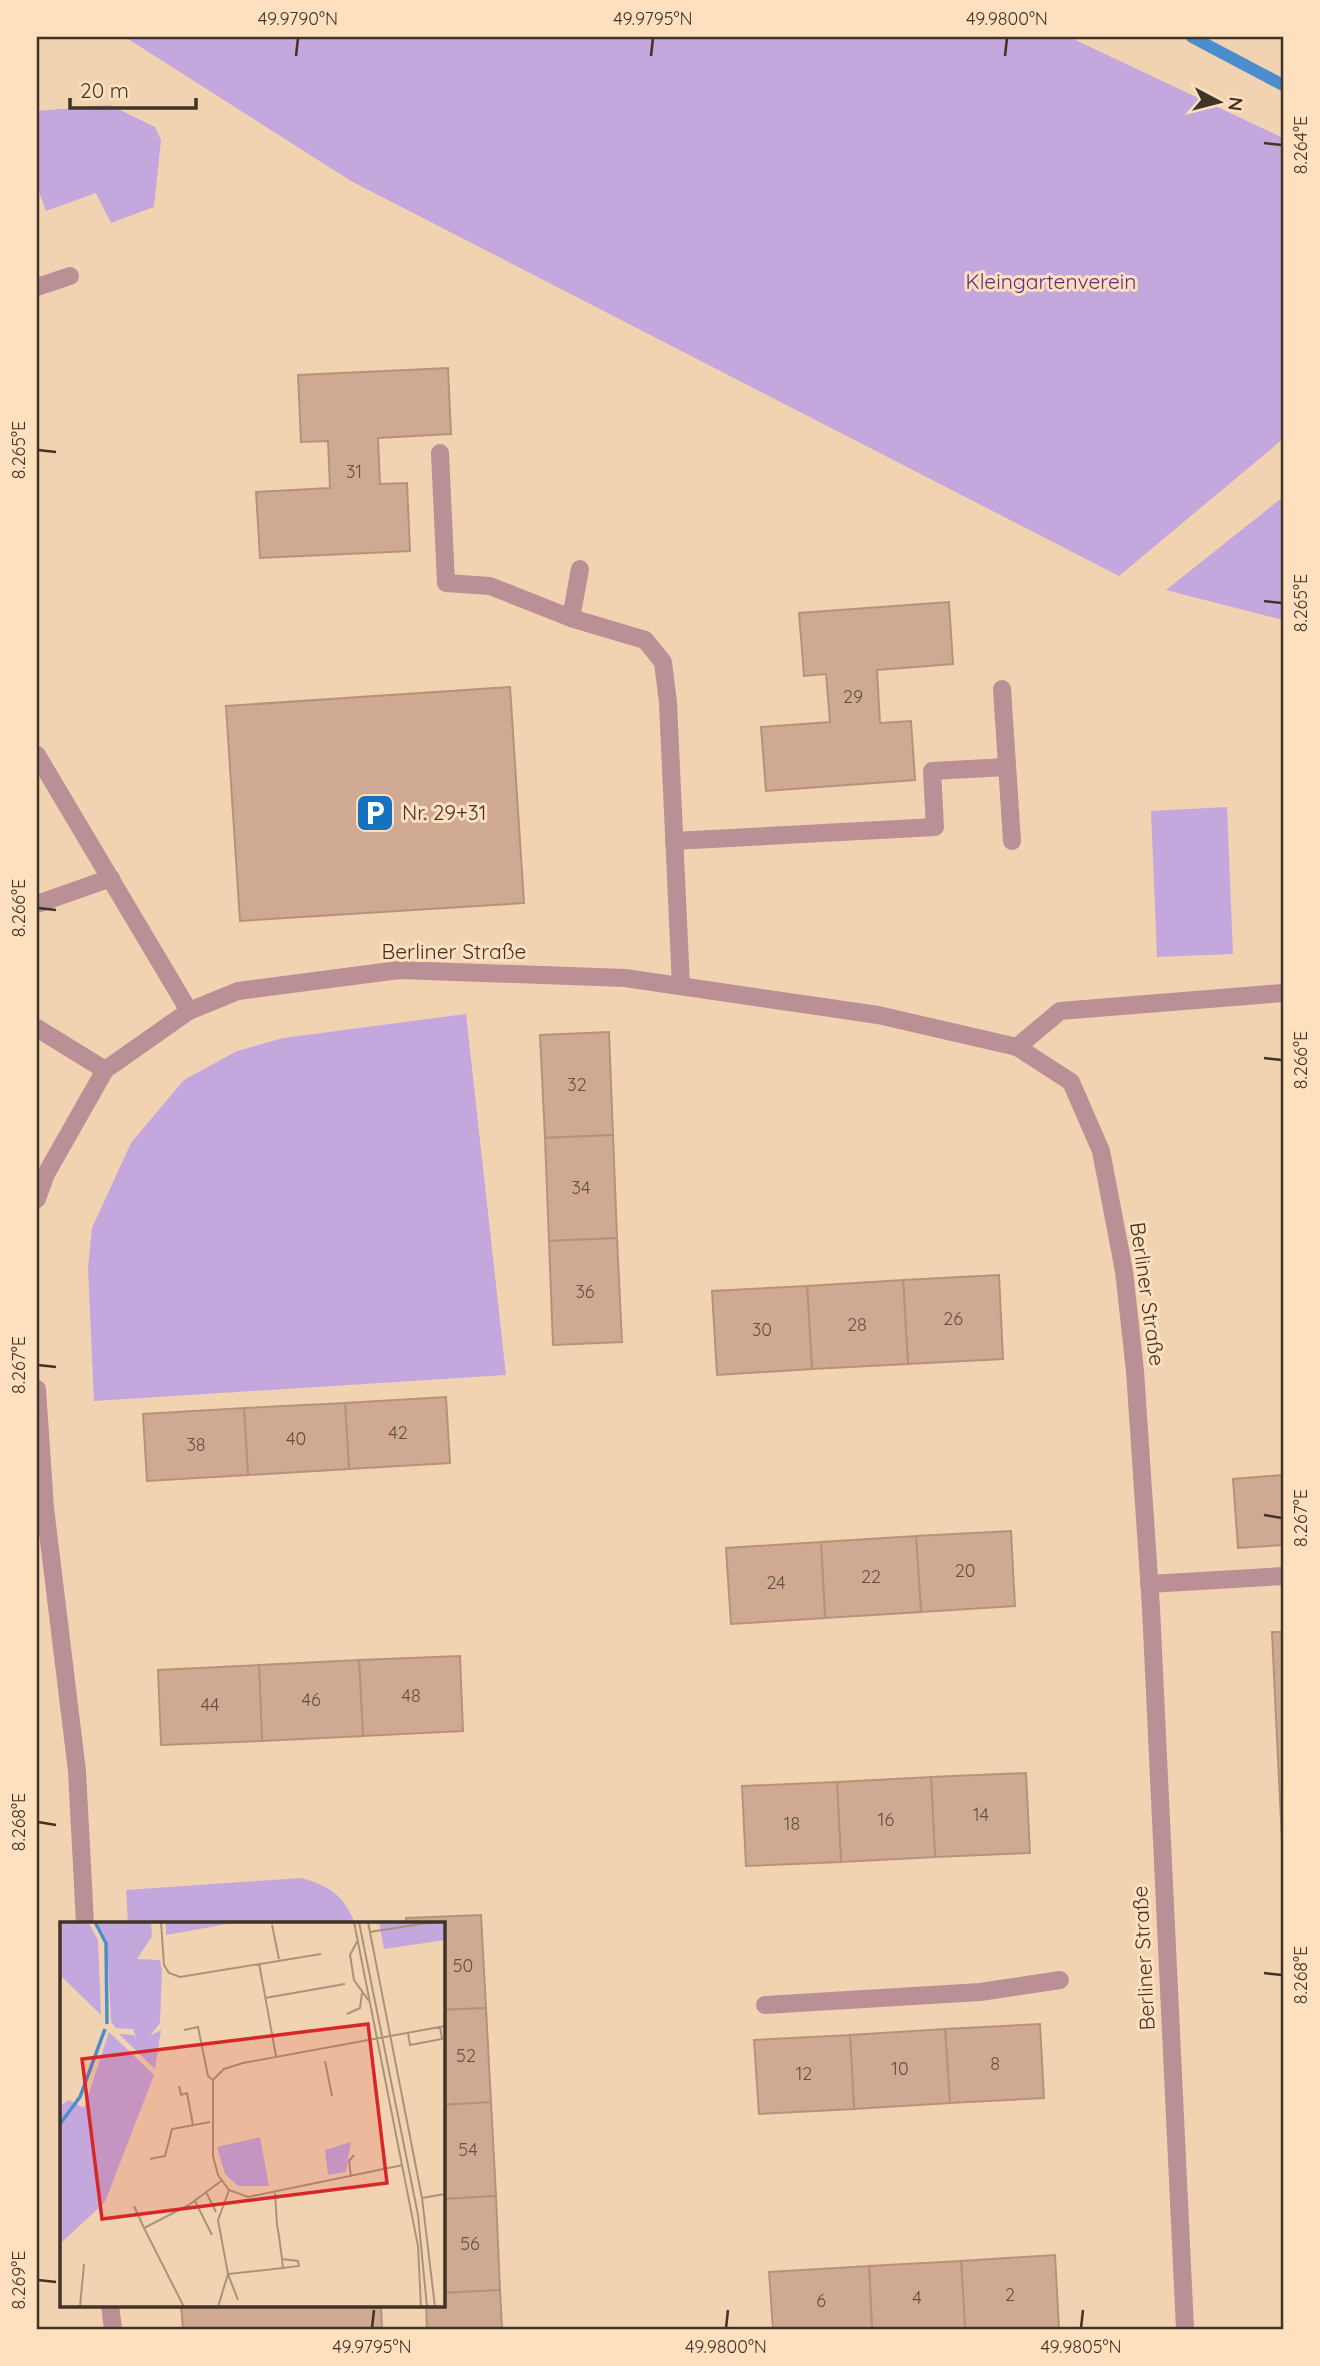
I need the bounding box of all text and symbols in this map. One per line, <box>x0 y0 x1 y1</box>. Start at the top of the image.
text: 49.9790°N <box>258 7 338 30</box>
text: 49.9795°N <box>613 7 693 30</box>
text: 49.9800°N <box>966 7 1048 30</box>
scale bar <box>70 66 196 110</box>
north arrow <box>1184 66 1254 136</box>
text: 20 m <box>80 77 129 103</box>
text: N <box>1223 96 1249 112</box>
text: 8.264°E <box>1289 116 1312 174</box>
park label: Kleingartenverein <box>965 268 1137 294</box>
text: 8.265°E <box>7 421 30 479</box>
house number: 31 <box>346 460 362 483</box>
text: 8.265°E <box>1289 574 1312 632</box>
house number: 29 <box>843 685 863 708</box>
parking icon: Nr. 29+31 <box>354 792 396 834</box>
place label: Nr. 29+31 <box>402 799 487 825</box>
text: 8.266°E <box>7 879 30 937</box>
street label: Berliner Straße <box>382 938 526 964</box>
text: 8.266°E <box>1289 1031 1312 1089</box>
house number: 32 <box>567 1073 587 1096</box>
house number: 34 <box>572 1176 590 1199</box>
street label: Berliner Straße <box>1125 1220 1171 1367</box>
house number: 36 <box>575 1280 595 1303</box>
house number: 26 <box>943 1307 963 1330</box>
house number: 28 <box>847 1313 867 1336</box>
house number: 30 <box>752 1318 772 1341</box>
text: 8.267°E <box>7 1336 30 1394</box>
house number: 42 <box>388 1421 408 1444</box>
house number: 40 <box>286 1427 306 1450</box>
house number: 38 <box>186 1433 206 1456</box>
text: 8.267°E <box>1289 1489 1312 1547</box>
house number: 20 <box>955 1559 975 1582</box>
house number: 22 <box>861 1565 881 1588</box>
house number: 24 <box>766 1571 786 1594</box>
house number: 48 <box>401 1684 421 1707</box>
house number: 46 <box>301 1688 321 1711</box>
house number: 44 <box>201 1693 219 1716</box>
text: 8.268°E <box>7 1793 30 1851</box>
house number: 14 <box>973 1803 989 1826</box>
house number: 16 <box>878 1808 894 1831</box>
house number: 18 <box>784 1812 800 1835</box>
street label: Berliner Straße <box>1126 1885 1160 2031</box>
inset map <box>60 1922 444 2306</box>
text: 8.268°E <box>1289 1946 1312 2004</box>
house number: 50 <box>453 1954 473 1977</box>
house number: 52 <box>456 2044 476 2067</box>
house number: 8 <box>990 2052 1000 2075</box>
house number: 10 <box>891 2057 909 2080</box>
house number: 12 <box>796 2062 812 2085</box>
house number: 54 <box>458 2138 478 2161</box>
house number: 56 <box>460 2232 480 2255</box>
text: 8.269°E <box>7 2251 30 2309</box>
house number: 2 <box>1005 2283 1015 2306</box>
house number: 4 <box>912 2286 922 2309</box>
house number: 6 <box>816 2289 826 2312</box>
text: 49.9795°N <box>332 2335 412 2358</box>
text: 49.9800°N <box>685 2335 767 2358</box>
text: 49.9805°N <box>1040 2335 1122 2358</box>

